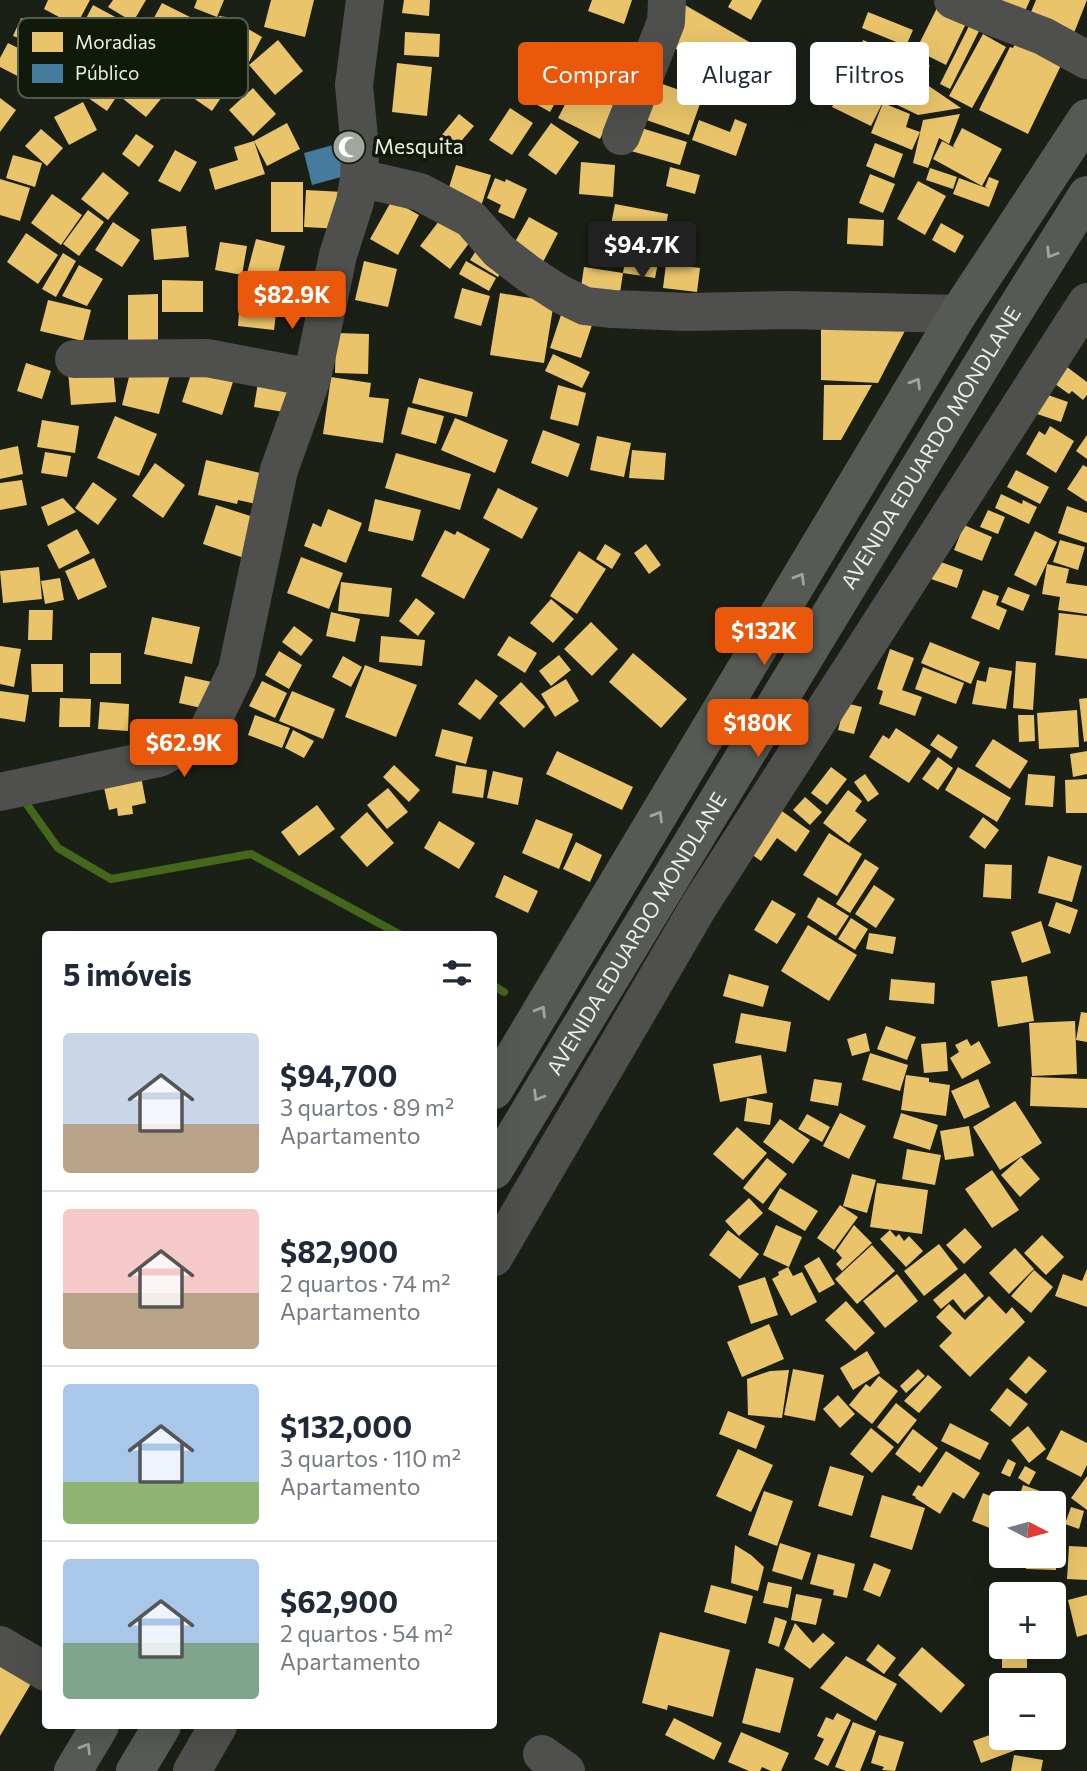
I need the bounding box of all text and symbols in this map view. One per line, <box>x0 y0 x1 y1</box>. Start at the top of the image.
legend <box>18 18 248 98</box>
text: Moradias <box>75 30 156 53</box>
chip: Comprar <box>518 42 663 105</box>
chip: Alugar <box>677 42 796 105</box>
chip: Filtros <box>810 42 929 105</box>
text: Público <box>75 61 139 84</box>
mosque icon: Mesquita <box>330 128 368 166</box>
place label: Mesquita <box>374 133 464 158</box>
pin: $94.7K <box>585 222 699 281</box>
text: $94.7K <box>604 230 680 258</box>
one-way arrow <box>1046 246 1059 259</box>
pin: $82.9K <box>235 272 349 331</box>
text: $82.9K <box>254 280 330 308</box>
street label: AVENIDA EDUARDO MONDLANE <box>835 301 1025 593</box>
one-way arrow <box>908 377 921 390</box>
one-way arrow <box>791 573 804 586</box>
pin: $132K <box>715 608 813 667</box>
text: $132K <box>731 616 797 644</box>
pin: $180K <box>709 700 807 759</box>
text: $180K <box>723 708 793 736</box>
pin: $62.9K <box>127 720 241 779</box>
text: $62.9K <box>146 728 222 756</box>
street label: AVENIDA EDUARDO MONDLANE <box>541 787 731 1079</box>
one-way arrow <box>650 810 663 823</box>
icon: filters <box>438 954 476 992</box>
text: 5 imóveis <box>63 955 192 992</box>
one-way arrow <box>533 1005 546 1018</box>
text: $94,700 <box>280 1056 397 1093</box>
icon: home <box>119 1061 203 1145</box>
one-way arrow <box>533 1089 546 1102</box>
text: 3 quartos · 89 m² <box>280 1093 454 1121</box>
text: Apartamento <box>280 1121 421 1149</box>
text: $82,900 <box>280 1232 398 1269</box>
icon: home <box>119 1237 203 1321</box>
text: 2 quartos · 74 m² <box>280 1269 450 1297</box>
text: Apartamento <box>280 1297 421 1325</box>
text: $132,000 <box>280 1407 412 1444</box>
icon: home <box>119 1412 203 1496</box>
text: 3 quartos · 110 m² <box>280 1444 461 1472</box>
text: Apartamento <box>280 1472 421 1500</box>
north arrow <box>989 1491 1066 1568</box>
map controls <box>989 1491 1066 1750</box>
text: $62,900 <box>280 1582 398 1619</box>
button: + <box>989 1582 1066 1659</box>
icon: home <box>119 1587 203 1671</box>
text: 2 quartos · 54 m² <box>280 1619 453 1647</box>
text: Apartamento <box>280 1647 421 1675</box>
button: − <box>989 1673 1066 1750</box>
one-way arrow <box>78 1743 91 1756</box>

